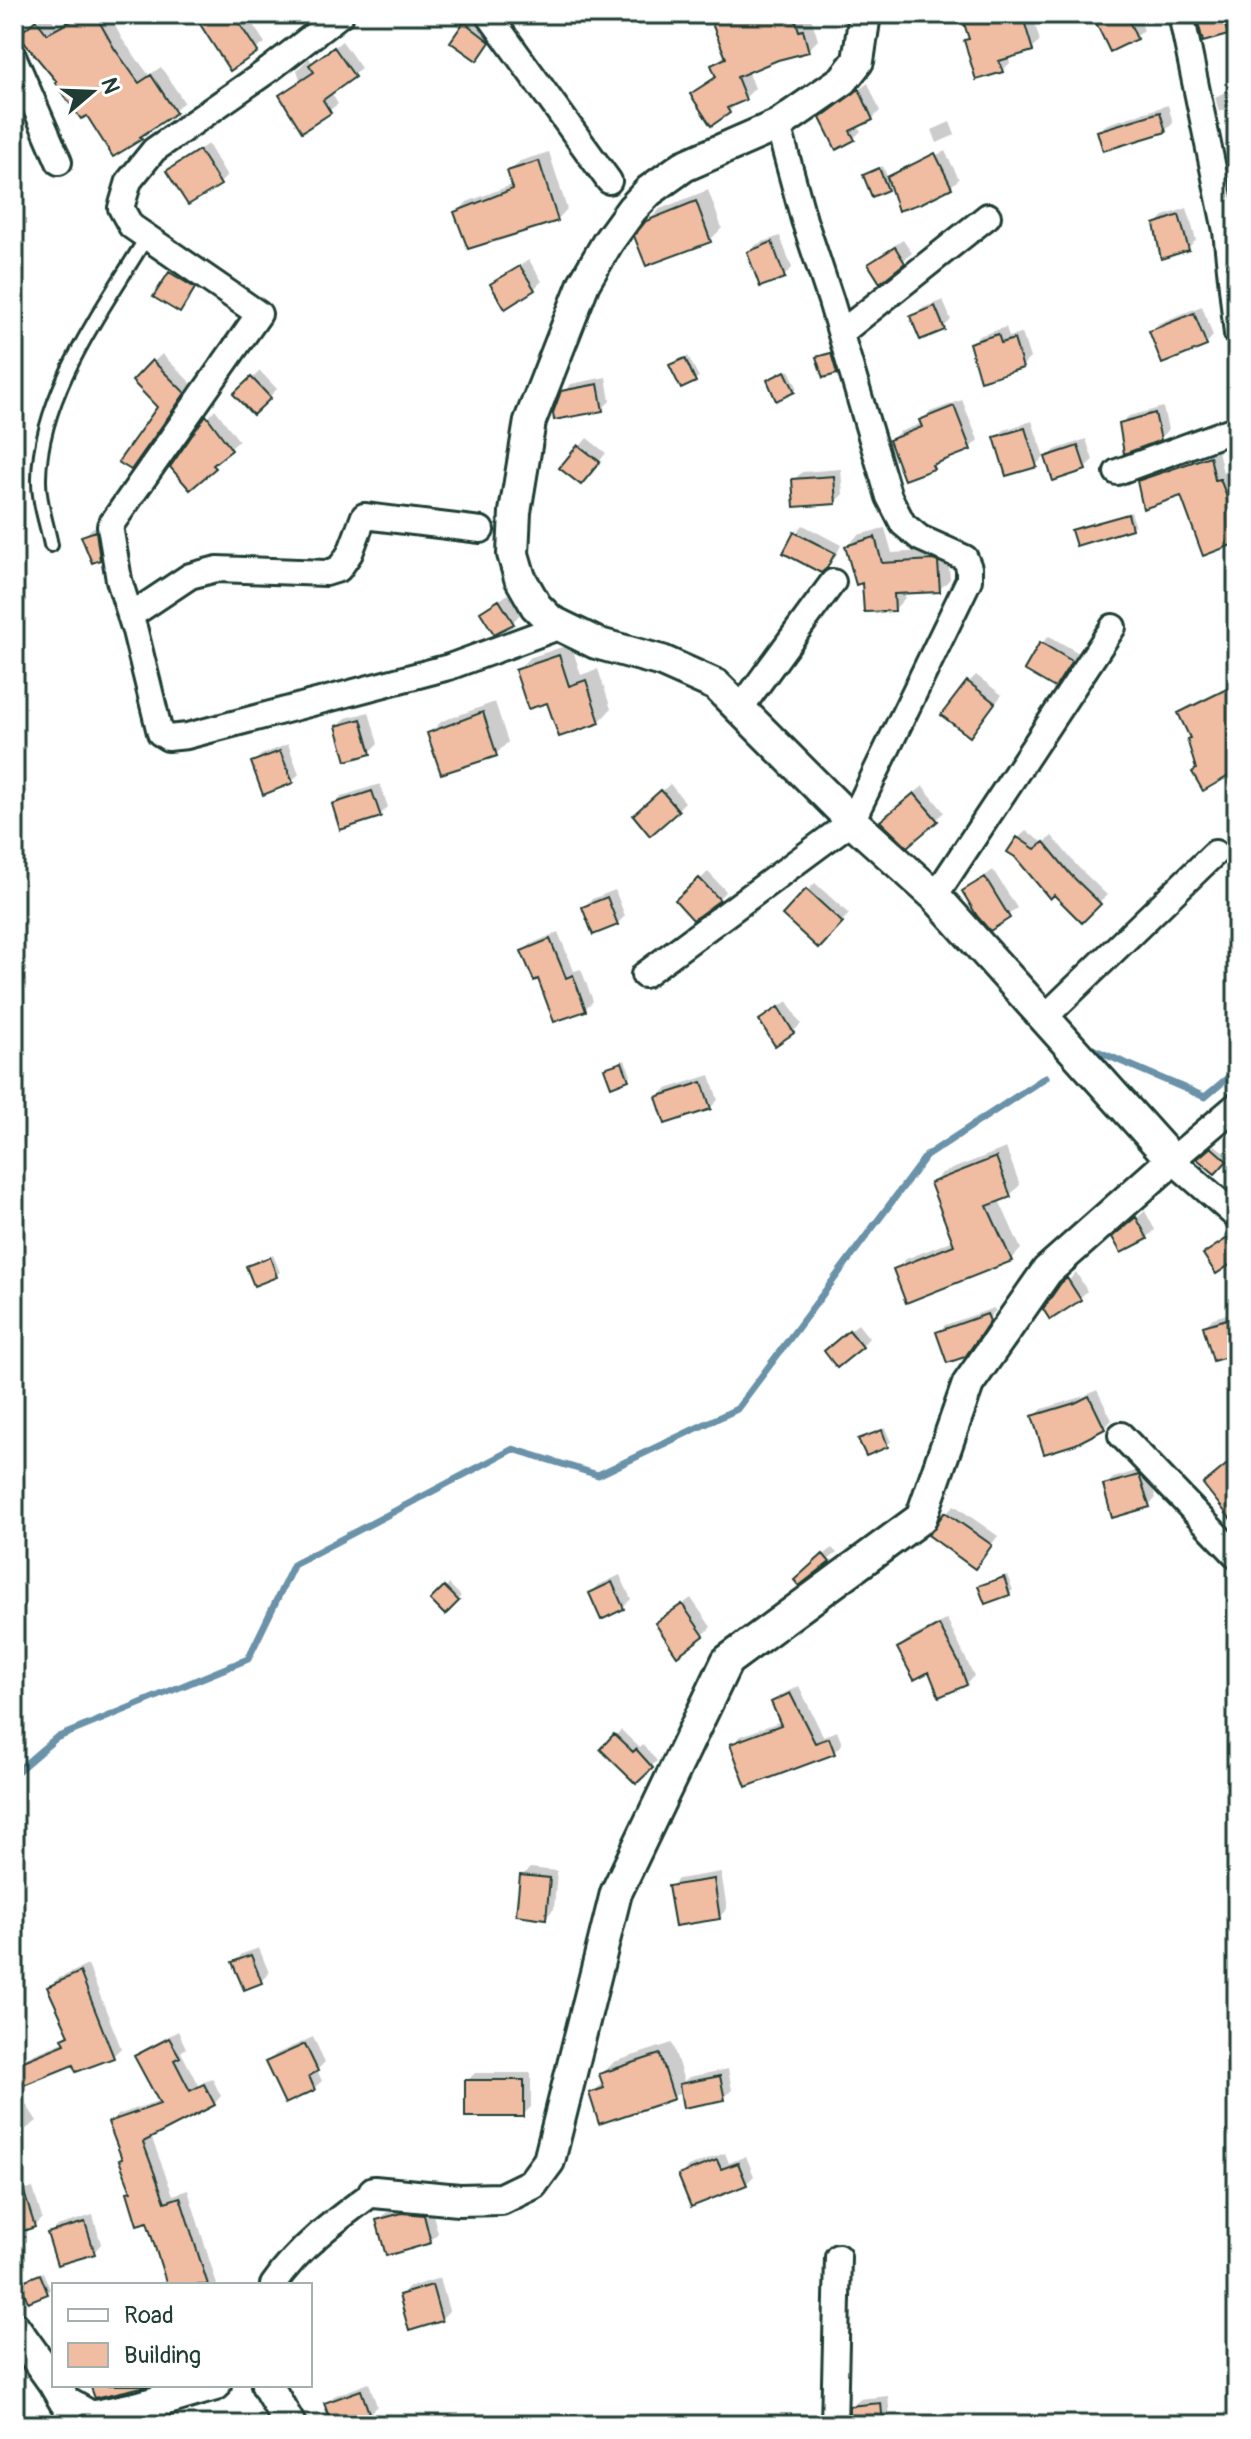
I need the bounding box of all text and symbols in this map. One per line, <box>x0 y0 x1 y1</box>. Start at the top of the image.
north arrow <box>52 52 132 132</box>
text: N <box>94 74 126 98</box>
legend <box>52 2283 312 2387</box>
text: Road <box>124 2301 174 2330</box>
text: Building <box>124 2341 201 2370</box>

